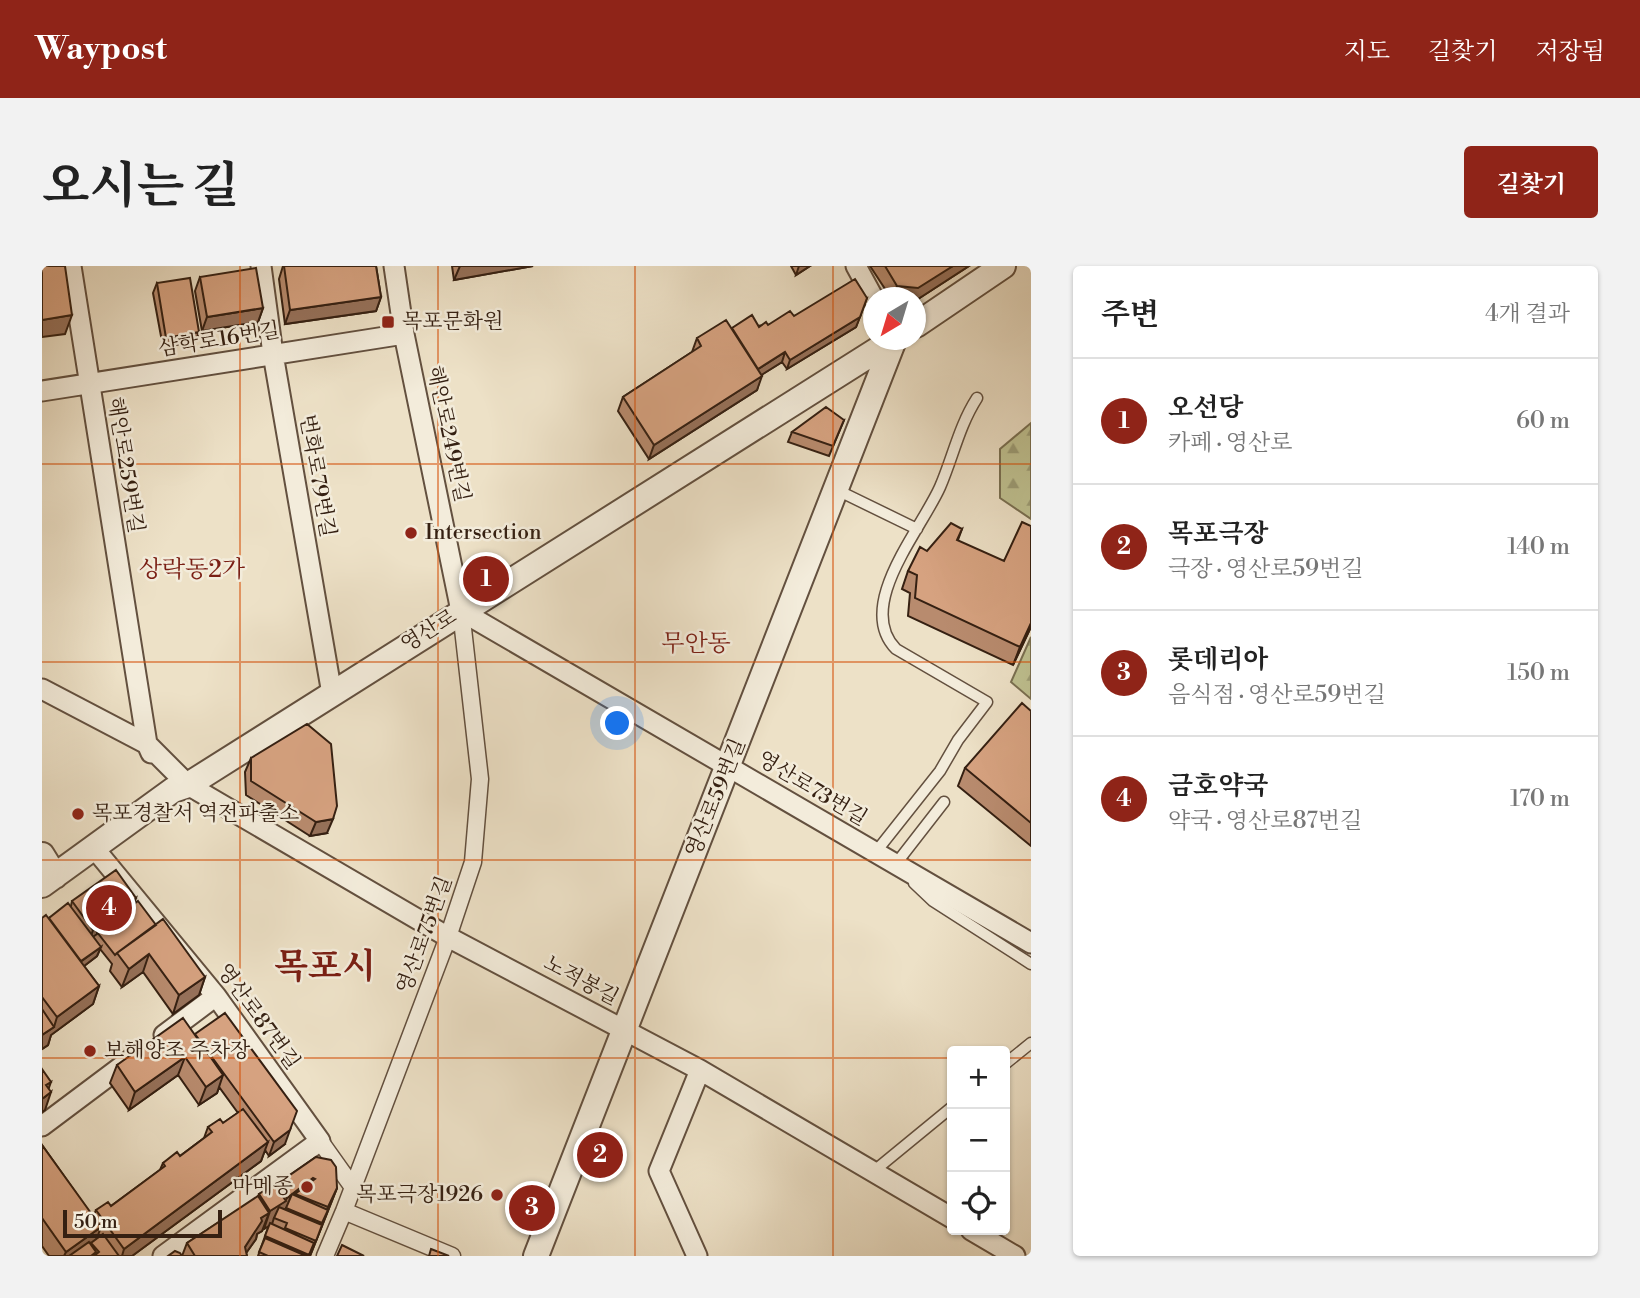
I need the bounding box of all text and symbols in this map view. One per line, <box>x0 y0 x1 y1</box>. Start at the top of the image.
text: Waypost <box>35 29 167 70</box>
text: 지도 <box>1344 37 1390 67</box>
text: 길찾기 <box>1428 37 1497 67</box>
text: 저장됨 <box>1535 37 1605 67</box>
button: 길찾기 <box>1464 146 1598 218</box>
text: 오시는 길 <box>42 157 239 218</box>
north arrow <box>863 287 926 350</box>
text: 주변 <box>1101 296 1159 334</box>
text: 4개 결과 <box>1485 300 1570 328</box>
place label: 목포문화원 <box>402 309 503 335</box>
marker: 목포문화원 <box>380 314 396 330</box>
street label: 삼학로16번길 <box>156 318 282 362</box>
street label: 해안로249번길 <box>421 363 475 505</box>
text: 오선당 <box>1168 392 1243 424</box>
street label: 해안로259번길 <box>101 395 149 535</box>
text: 1 <box>1118 407 1130 435</box>
text: 60 m <box>1516 407 1570 435</box>
street label: 번화로79번길 <box>293 412 341 540</box>
text: 카페 · 영산로 <box>1168 429 1292 457</box>
text: 목포극장 <box>1168 518 1268 550</box>
place label: Intersection <box>425 520 542 546</box>
marker: Intersection <box>403 525 419 541</box>
text: 2 <box>1117 533 1131 561</box>
text: 140 m <box>1507 533 1570 561</box>
pin: 1 <box>463 553 509 605</box>
district label: 상락동2가 <box>139 555 245 585</box>
text: 극장 · 영산로59번길 <box>1168 555 1363 583</box>
street label: 영산로 <box>396 604 462 658</box>
district label: 무안동 <box>661 629 731 659</box>
text: 롯데리아 <box>1168 644 1268 676</box>
text: 3 <box>1117 659 1131 687</box>
text: 150 m <box>1507 659 1570 687</box>
text: 음식점 · 영산로59번길 <box>1168 681 1386 709</box>
your location <box>600 706 634 740</box>
street label: 영산로59번길 <box>680 735 752 861</box>
street label: 영산로73번길 <box>752 746 872 832</box>
text: 금호약국 <box>1168 770 1268 802</box>
text: 4 <box>1116 785 1132 813</box>
text: 170 m <box>1510 785 1570 813</box>
place label: 목포경찰서 역전파출소 <box>92 801 299 827</box>
marker: 목포경찰서 역전파출소 <box>70 806 86 822</box>
text: 약국 · 영산로87번길 <box>1168 807 1362 835</box>
street label: 영산로75번길 <box>392 873 458 997</box>
pin: 4 <box>86 882 132 934</box>
district label: 목포시 <box>274 946 376 989</box>
street label: 노적봉길 <box>539 950 623 1012</box>
street label: 영산로87번길 <box>211 959 305 1075</box>
place label: 보해양조 주차장 <box>104 1038 251 1064</box>
marker: 보해양조 주차장 <box>82 1043 98 1059</box>
map controls <box>947 1046 1010 1235</box>
button: + <box>947 1046 1010 1109</box>
button: − <box>947 1109 1010 1172</box>
pin: 2 <box>577 1129 623 1181</box>
button: locate <box>947 1172 1010 1235</box>
place label: 마메종 <box>232 1174 293 1200</box>
marker: 마메종 <box>299 1179 315 1195</box>
place label: 목포극장1926 <box>356 1182 483 1208</box>
pin: 3 <box>509 1182 555 1234</box>
marker: 목포극장1926 <box>489 1187 505 1203</box>
scale bar <box>63 1207 222 1239</box>
text: 50 m <box>74 1210 118 1234</box>

